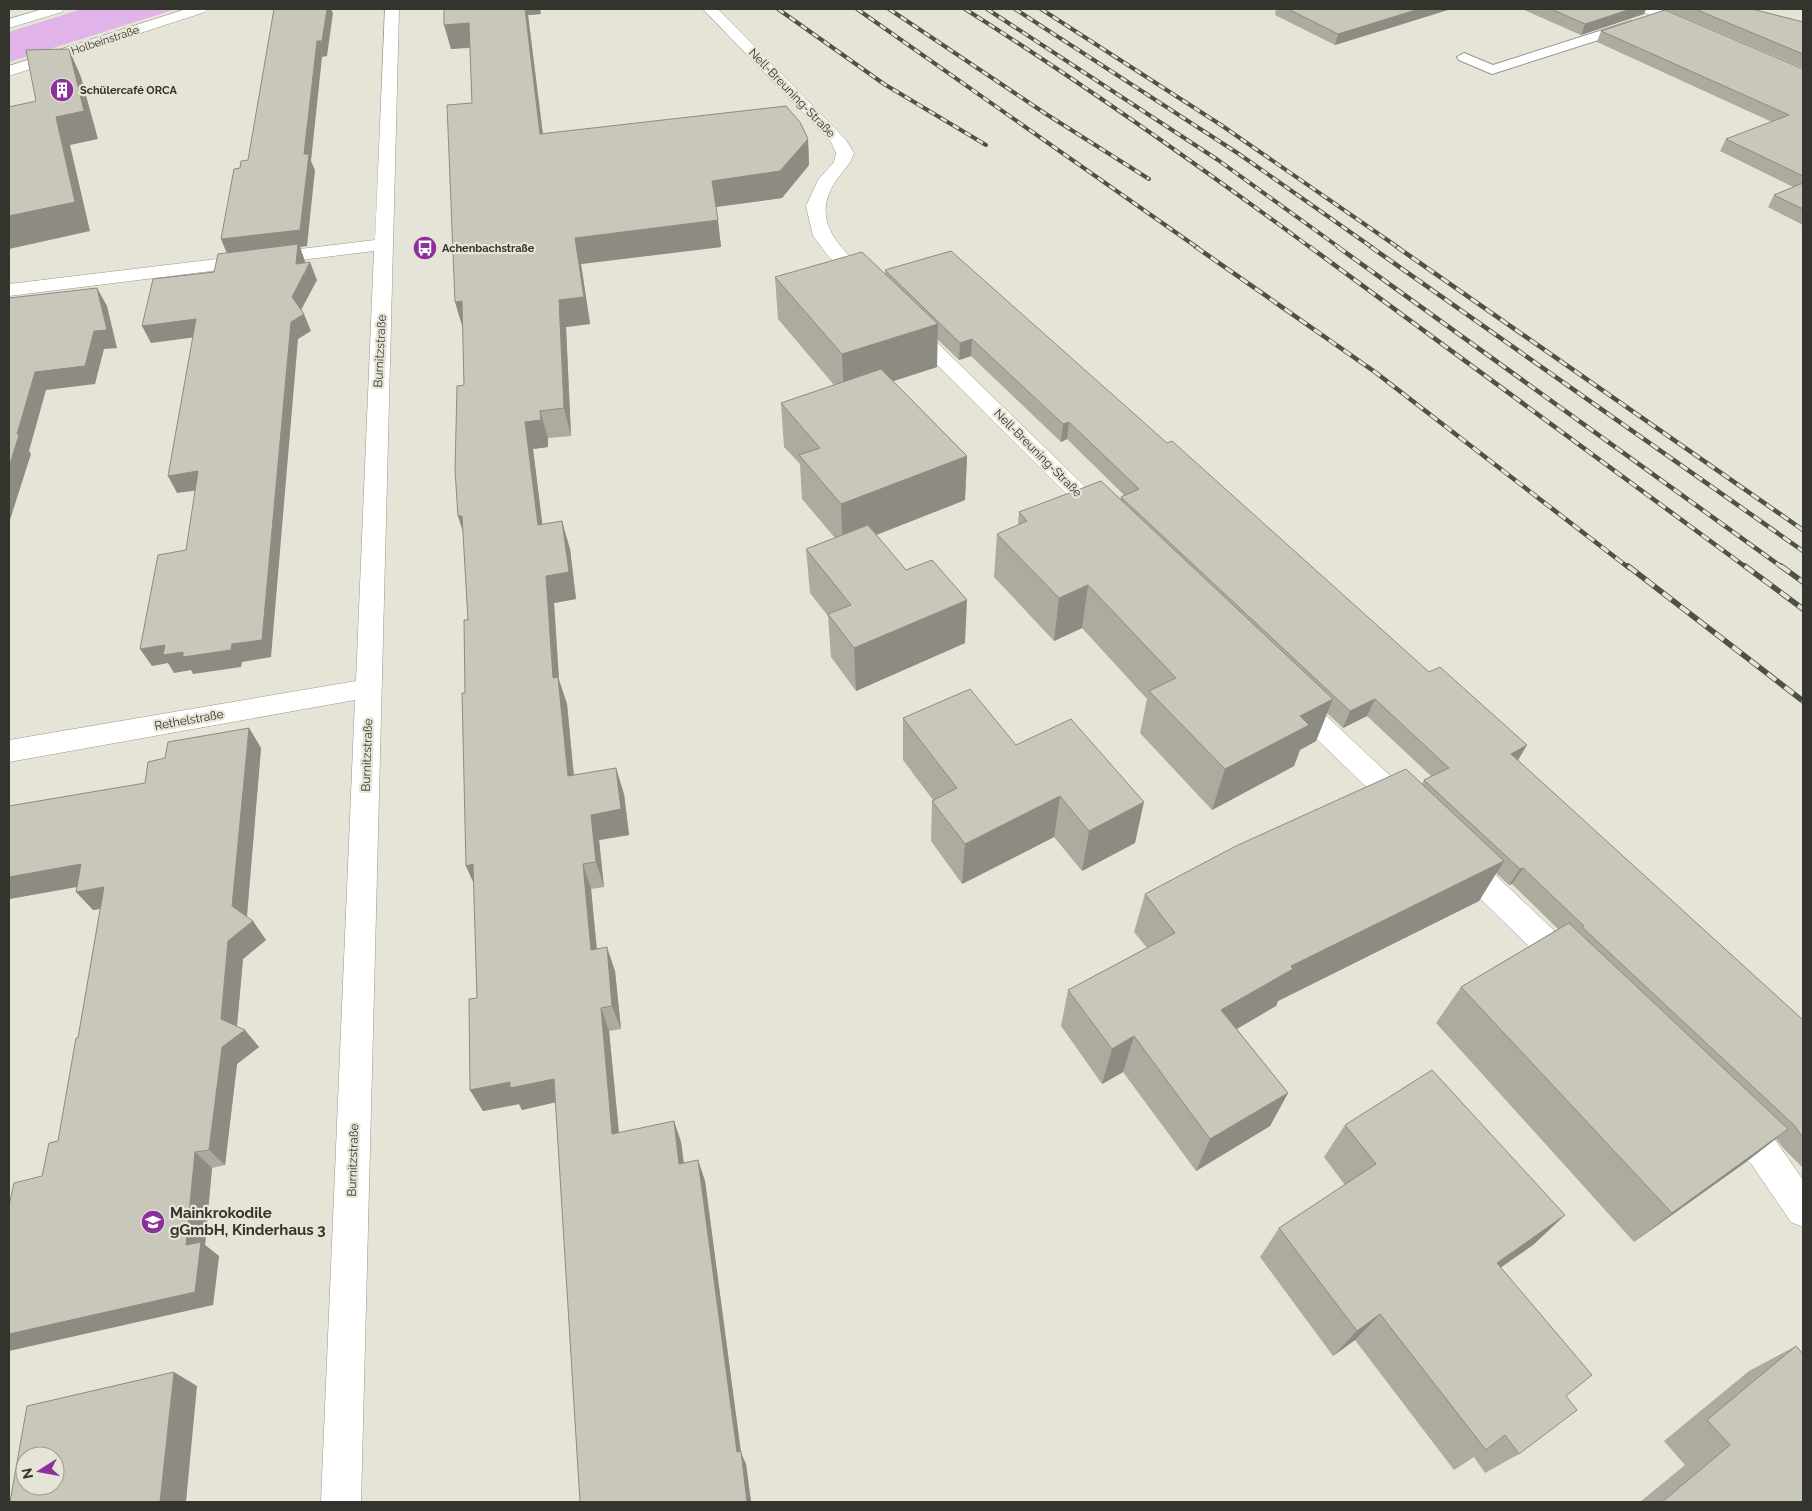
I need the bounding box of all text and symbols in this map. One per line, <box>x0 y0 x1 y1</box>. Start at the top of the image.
street label: Holbeinstraße <box>69 23 141 58</box>
street label: Nell-Breuning-Straße <box>746 46 838 140</box>
building icon: Schülercafé ORCA <box>49 77 75 103</box>
place label: Schülercafé ORCA <box>80 84 177 97</box>
bus stop icon: Achenbachstraße <box>412 235 438 261</box>
place label: Achenbachstraße <box>442 242 535 255</box>
street label: Burnitzstraße <box>371 314 389 388</box>
street label: Nell-Breuning-Straße <box>991 406 1085 500</box>
street label: Rethelstraße <box>153 707 225 733</box>
street label: Burnitzstraße <box>359 718 375 792</box>
street label: Burnitzstraße <box>345 1123 361 1197</box>
place label: Mainkrokodile gGmbH, Kinderhaus 3 <box>170 1204 326 1239</box>
school or university icon: Mainkrokodile gGmbH, Kinderhaus 3 <box>140 1209 166 1235</box>
north arrow <box>15 1446 65 1496</box>
text: N <box>18 1467 36 1480</box>

